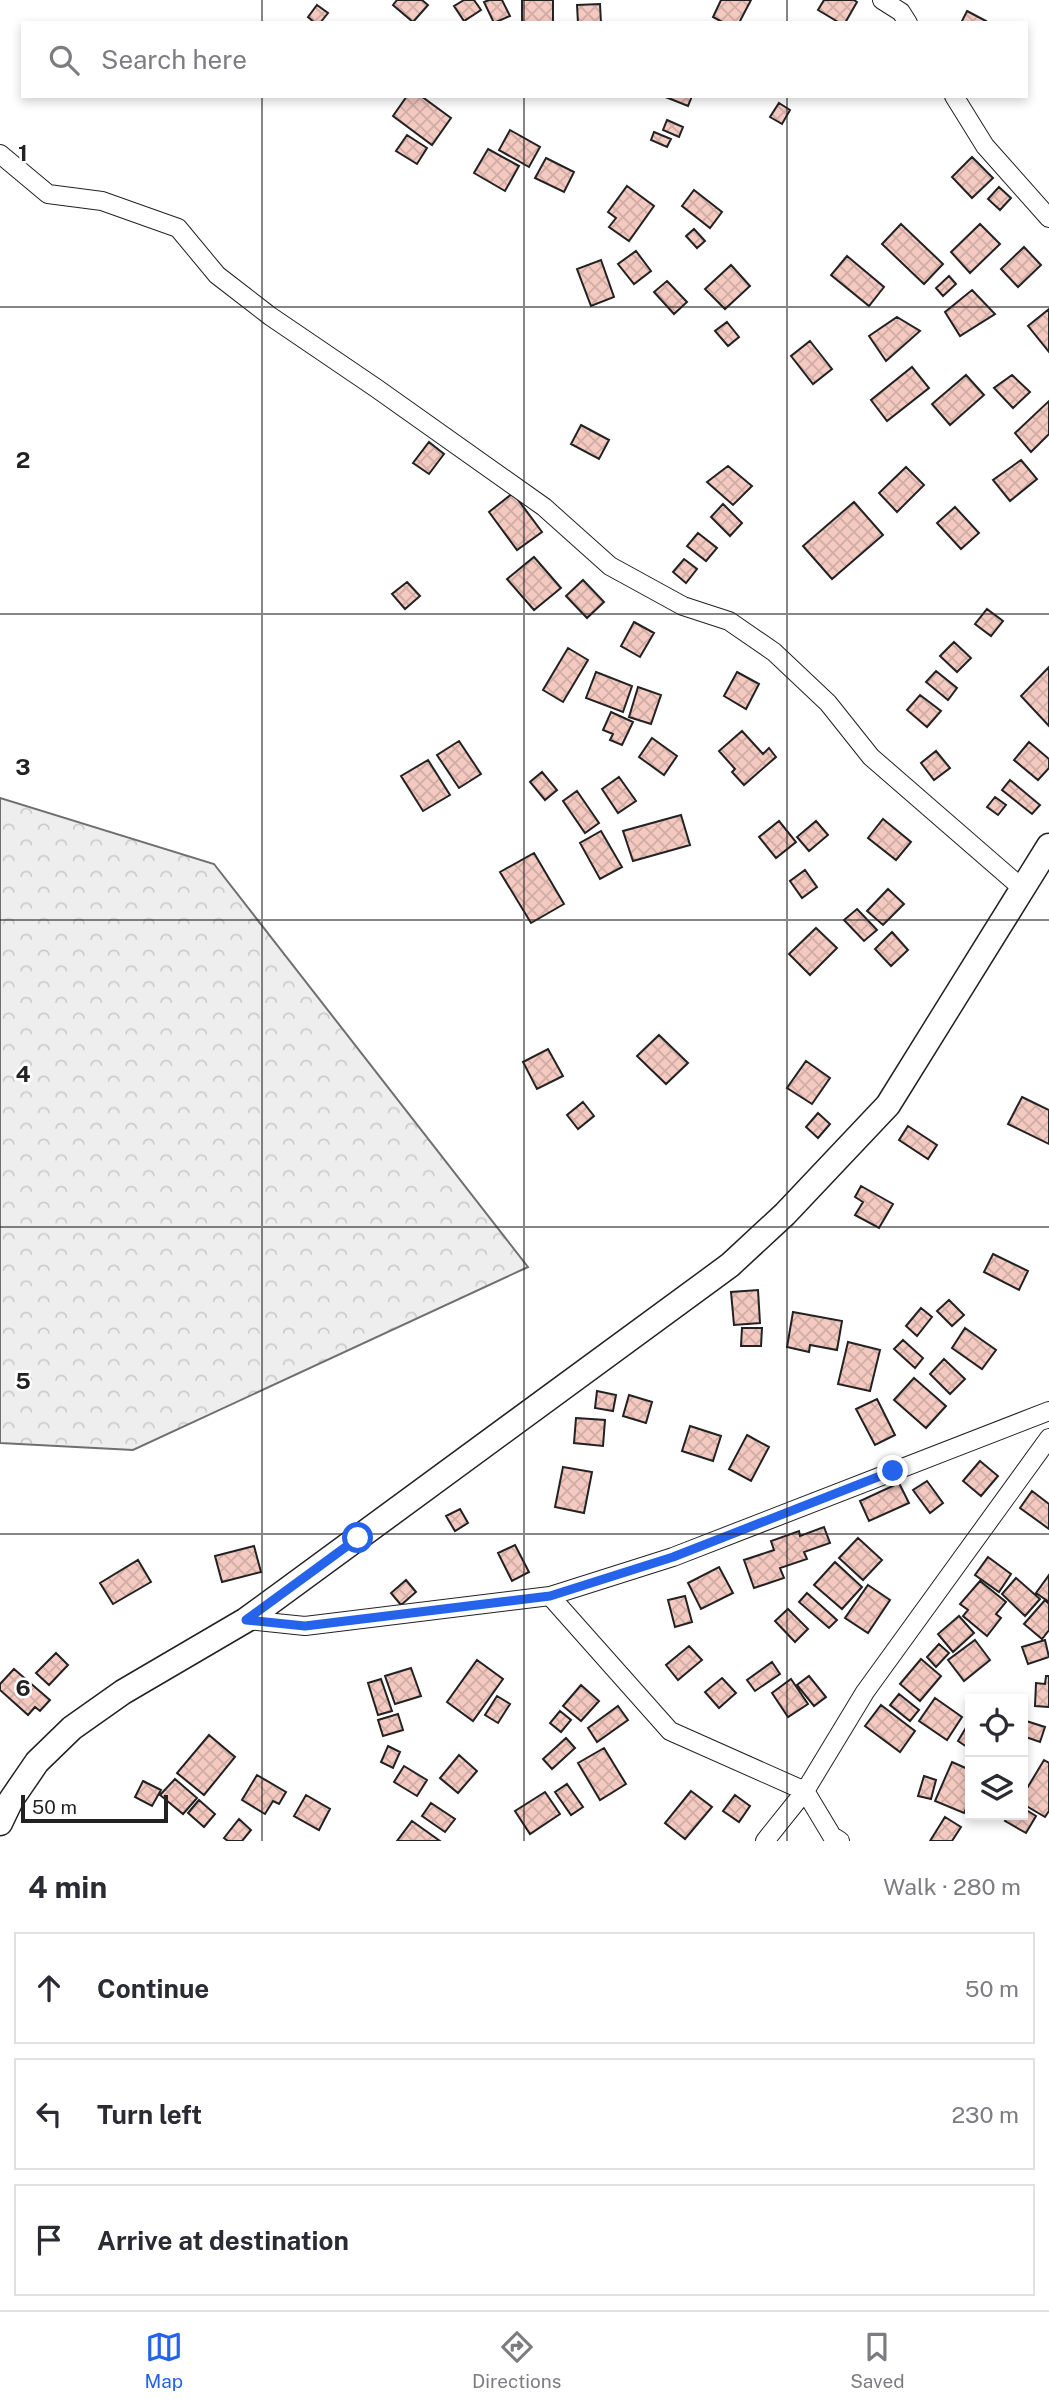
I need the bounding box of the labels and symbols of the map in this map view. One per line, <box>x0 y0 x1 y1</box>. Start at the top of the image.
text: 1 <box>18 139 28 166</box>
text: 2 <box>16 446 30 473</box>
text: 3 <box>15 753 31 780</box>
text: 4 <box>15 1060 31 1087</box>
text: 5 <box>15 1367 31 1394</box>
route end <box>877 1455 908 1486</box>
route start <box>342 1522 373 1553</box>
text: 6 <box>15 1674 31 1701</box>
scale bar <box>21 1792 168 1824</box>

